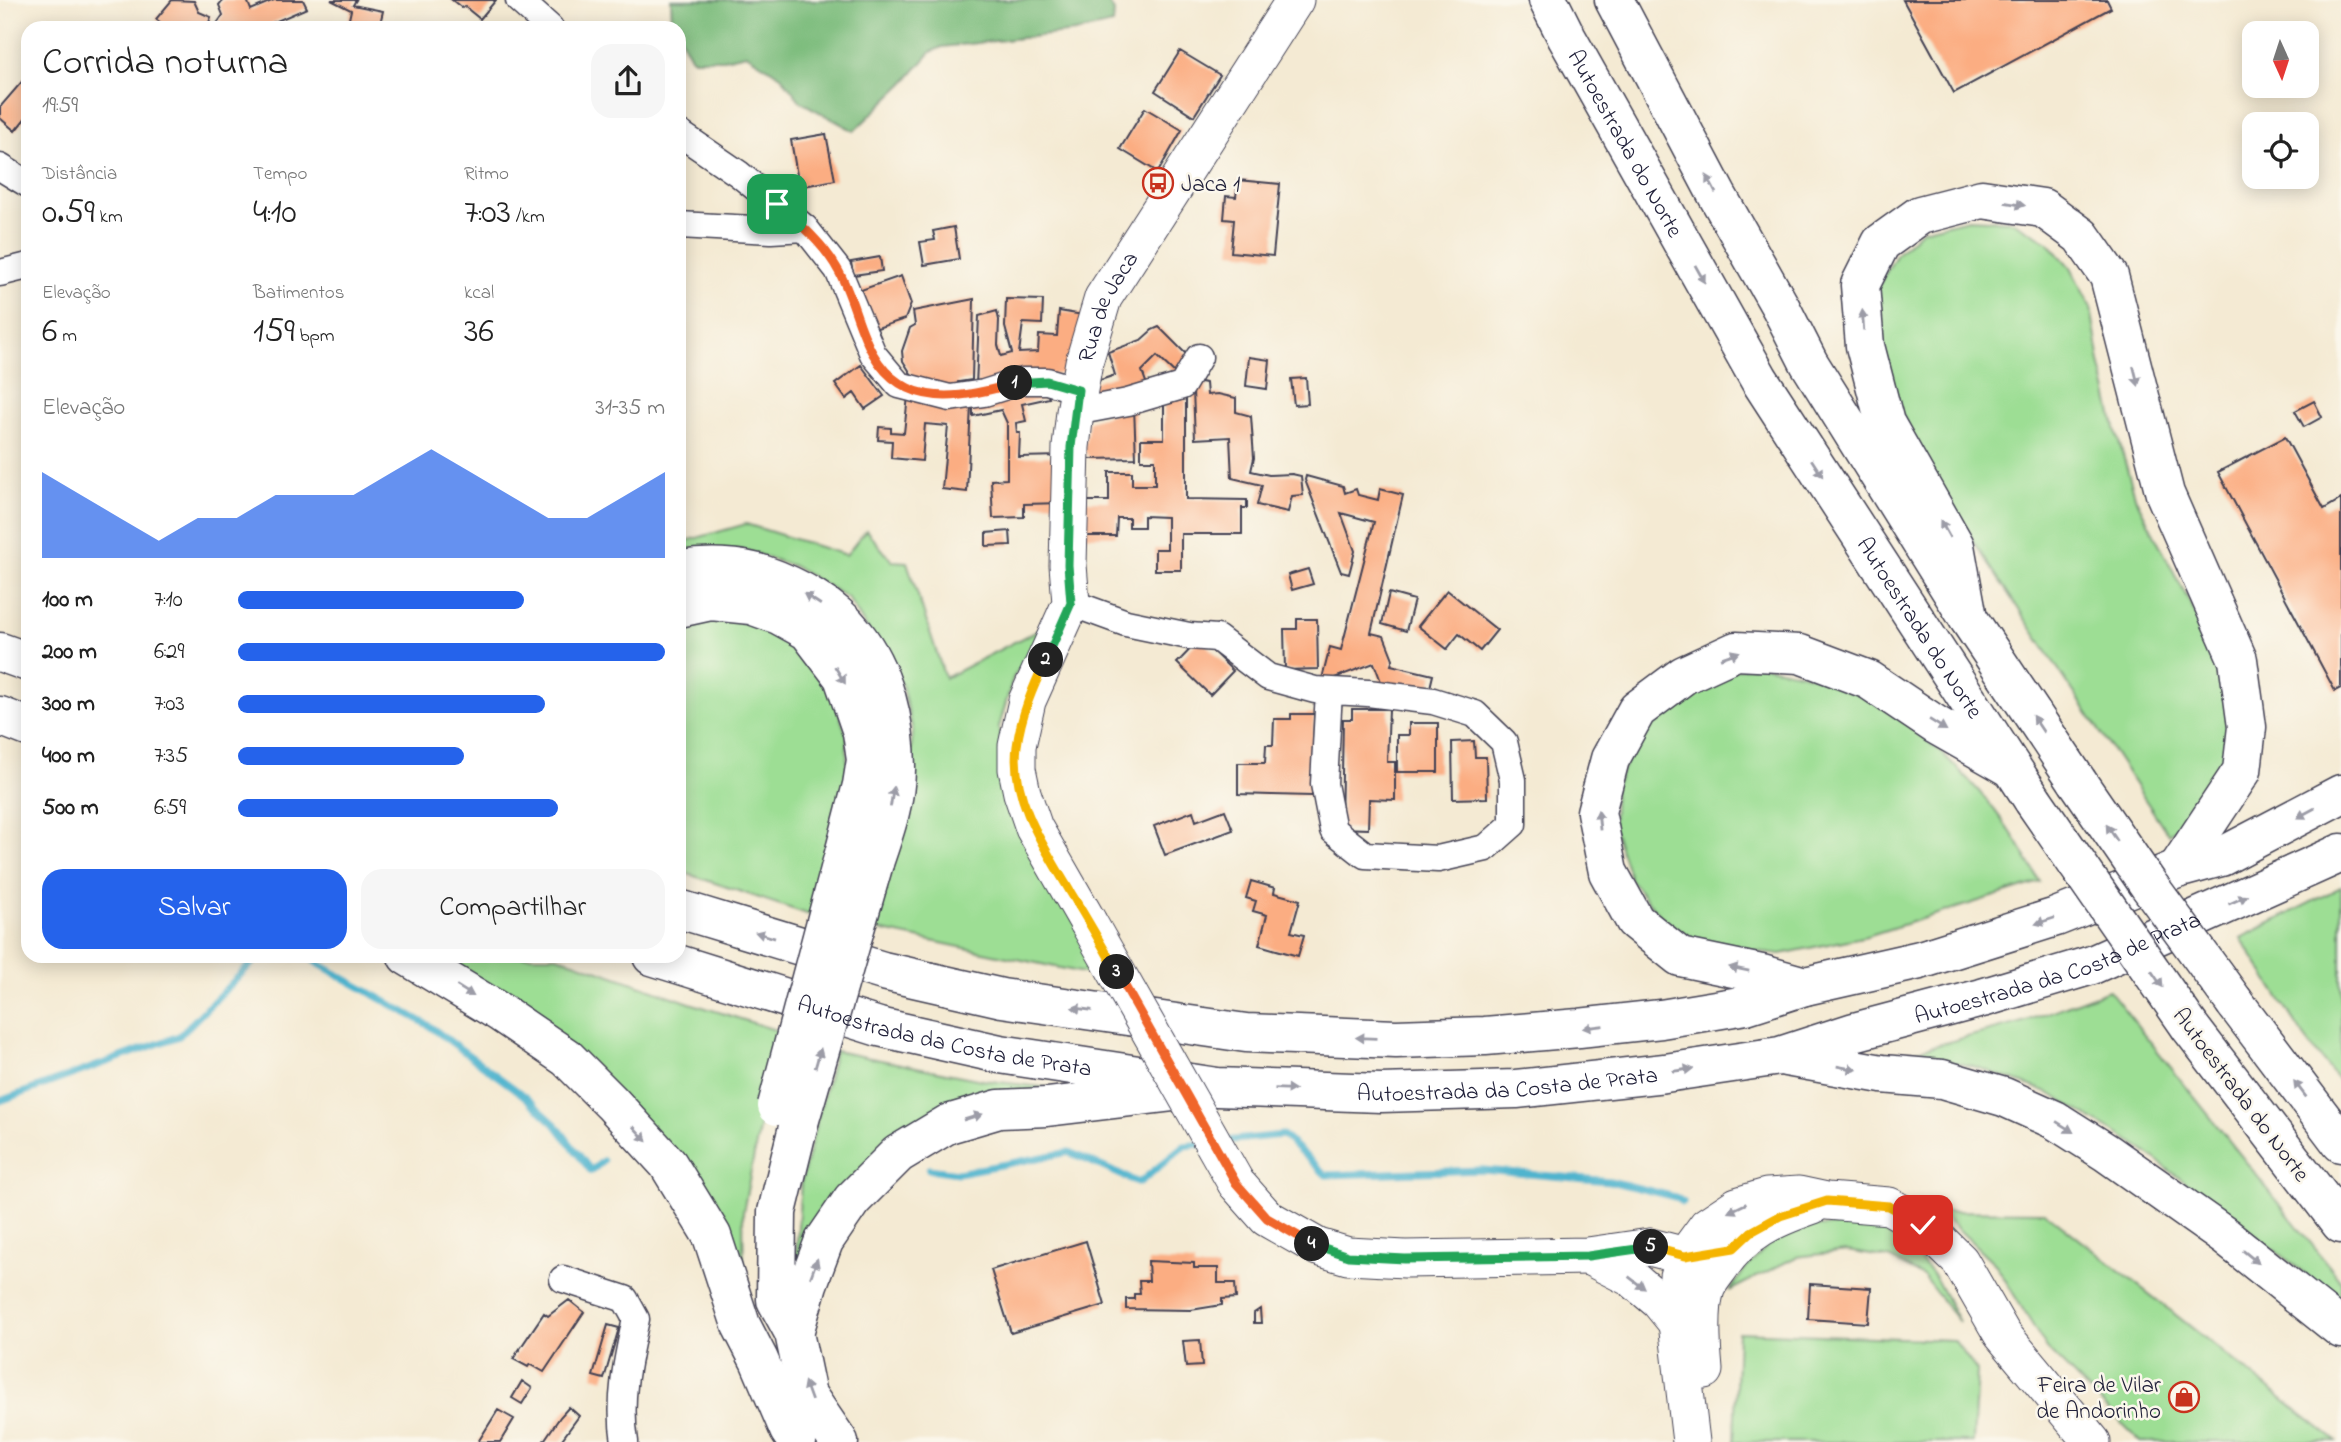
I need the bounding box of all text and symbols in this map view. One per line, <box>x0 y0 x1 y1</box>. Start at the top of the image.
north arrow <box>2242 21 2319 98</box>
map controls <box>2242 21 2319 189</box>
text: Corrida noturna <box>42 36 288 92</box>
button: share <box>591 44 665 118</box>
street label: Autoestrada do Norte <box>1558 44 1690 245</box>
text: 19:59 <box>42 90 78 123</box>
button: locate <box>2242 112 2319 189</box>
text: Distância <box>42 161 117 188</box>
text: Tempo <box>253 161 307 188</box>
text: Ritmo <box>464 161 509 188</box>
bus stop icon: Jaca 1 <box>1141 166 1175 200</box>
place label: Jaca 1 <box>1181 169 1240 202</box>
pin <box>747 174 807 234</box>
one-way arrow <box>1705 174 1717 194</box>
icon: arrive <box>758 185 796 223</box>
text: 0.59 <box>42 188 95 239</box>
text: 4:10 <box>253 188 297 239</box>
text: 7:03 <box>464 188 511 239</box>
one-way arrow <box>2004 199 2026 210</box>
text: km <box>95 204 123 231</box>
text: /km <box>511 204 545 231</box>
street label: Rua de Jaca <box>1071 246 1148 367</box>
one-way arrow <box>1694 264 1706 283</box>
text: Elevação <box>42 280 111 307</box>
text: Batimentos <box>253 280 344 307</box>
text: kcal <box>464 280 494 307</box>
text: 6 <box>42 307 57 358</box>
text: 159 <box>253 307 295 358</box>
text: 36 <box>464 307 494 358</box>
one-way arrow <box>1857 309 1868 331</box>
text: m <box>57 323 77 350</box>
text: bpm <box>295 323 335 350</box>
one-way arrow <box>2131 365 2142 387</box>
pin: 1 <box>998 366 1032 400</box>
text: 1 <box>1011 369 1018 396</box>
text: Elevação <box>42 392 125 425</box>
text: 31–35 m <box>595 392 665 425</box>
one-way arrow <box>1811 459 1824 478</box>
one-way arrow <box>1939 519 1951 539</box>
street label: Autoestrada do Norte <box>1847 531 1990 726</box>
text: 100 m <box>42 584 93 617</box>
text: 7:10 <box>154 584 183 617</box>
one-way arrow <box>803 592 821 606</box>
text: 200 m <box>42 636 97 669</box>
text: 6:29 <box>154 636 184 669</box>
pin: 2 <box>1028 642 1064 678</box>
text: 2 <box>1041 646 1050 673</box>
one-way arrow <box>1720 649 1741 660</box>
one-way arrow <box>834 666 846 685</box>
text: 300 m <box>42 688 95 721</box>
text: 7:03 <box>154 688 185 721</box>
one-way arrow <box>2032 715 2045 734</box>
one-way arrow <box>1928 719 1948 732</box>
text: 400 m <box>42 740 95 773</box>
text: 7:35 <box>154 740 188 773</box>
one-way arrow <box>887 786 898 808</box>
text: 500 m <box>42 792 99 825</box>
text: 6:59 <box>154 792 186 825</box>
one-way arrow <box>2295 807 2315 819</box>
one-way arrow <box>1593 809 1604 831</box>
one-way arrow <box>2106 823 2119 842</box>
button: Salvar <box>42 869 347 949</box>
button: Compartilhar <box>361 869 665 949</box>
one-way arrow <box>2228 894 2248 906</box>
street label: Autoestrada da Costa de Prata <box>1911 904 2207 1034</box>
one-way arrow <box>2034 916 2055 926</box>
one-way arrow <box>755 930 776 940</box>
pin: 3 <box>1100 954 1134 990</box>
text: 3 <box>1113 958 1120 985</box>
one-way arrow <box>1728 964 1750 975</box>
one-way arrow <box>2150 970 2164 988</box>
one-way arrow <box>455 985 475 998</box>
street label: Autoestrada da Costa de Prata <box>793 988 1094 1087</box>
street label: Autoestrada do Norte <box>2163 1001 2317 1190</box>
one-way arrow <box>1070 1004 1092 1015</box>
one-way arrow <box>1582 1021 1604 1032</box>
one-way arrow <box>1355 1032 1377 1043</box>
one-way arrow <box>813 1046 824 1068</box>
street label: Autoestrada da Costa de Prata <box>1356 1060 1659 1112</box>
one-way arrow <box>1836 1063 1858 1074</box>
one-way arrow <box>1672 1064 1694 1075</box>
one-way arrow <box>2293 1080 2307 1098</box>
one-way arrow <box>1274 1084 1296 1095</box>
one-way arrow <box>963 1112 984 1122</box>
one-way arrow <box>2055 1120 2074 1133</box>
one-way arrow <box>632 1125 648 1142</box>
pin <box>1893 1195 1953 1255</box>
one-way arrow <box>1727 1202 1748 1214</box>
icon: check <box>1904 1206 1942 1244</box>
pin: 4 <box>1294 1226 1330 1262</box>
text: 4 <box>1308 1230 1315 1257</box>
pin: 5 <box>1634 1230 1668 1264</box>
text: 5 <box>1645 1233 1656 1260</box>
one-way arrow <box>2242 1249 2259 1264</box>
one-way arrow <box>809 1257 820 1278</box>
one-way arrow <box>1628 1276 1646 1290</box>
place label: Feira de Vilar de Andorinho <box>2036 1370 2162 1429</box>
one-way arrow <box>802 1380 813 1401</box>
shop icon: Feira de Vilar de Andorinho <box>2167 1380 2201 1414</box>

